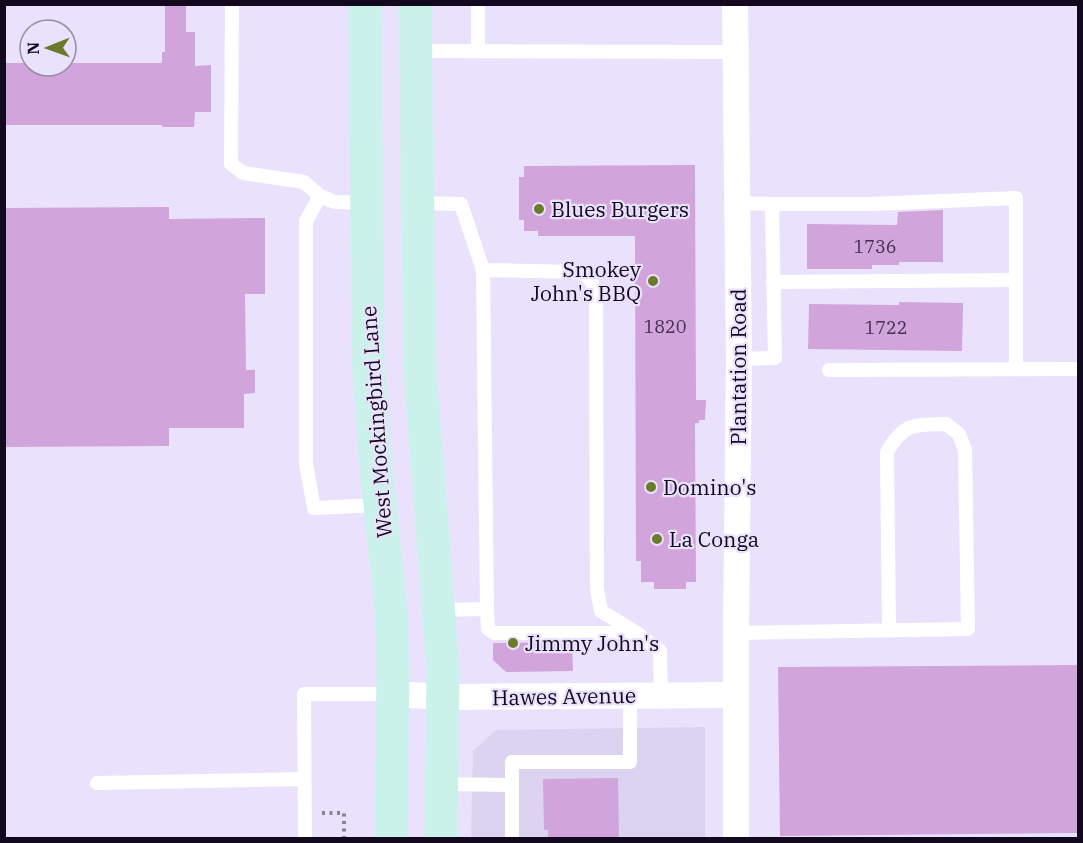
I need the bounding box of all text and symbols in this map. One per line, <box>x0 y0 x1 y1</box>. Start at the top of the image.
north arrow <box>18 18 78 78</box>
text: N <box>23 42 43 55</box>
place label: Blues Burgers <box>551 195 689 223</box>
marker: Blues Burgers <box>532 202 546 216</box>
house number: 1736 <box>853 235 897 258</box>
place label: Smokey John's BBQ <box>531 255 642 307</box>
marker: Smokey John's BBQ <box>646 274 660 288</box>
street label: Plantation Road <box>724 288 752 446</box>
street label: West Mockingbird Lane <box>354 305 398 539</box>
house number: 1820 <box>643 315 687 338</box>
house number: 1722 <box>864 316 908 339</box>
place label: Domino's <box>663 473 756 501</box>
marker: Domino's <box>644 480 658 494</box>
place label: La Conga <box>669 525 759 553</box>
marker: La Conga <box>650 532 664 546</box>
place label: Jimmy John's <box>525 629 659 657</box>
marker: Jimmy John's <box>506 636 520 650</box>
street label: Hawes Avenue <box>492 681 636 711</box>

